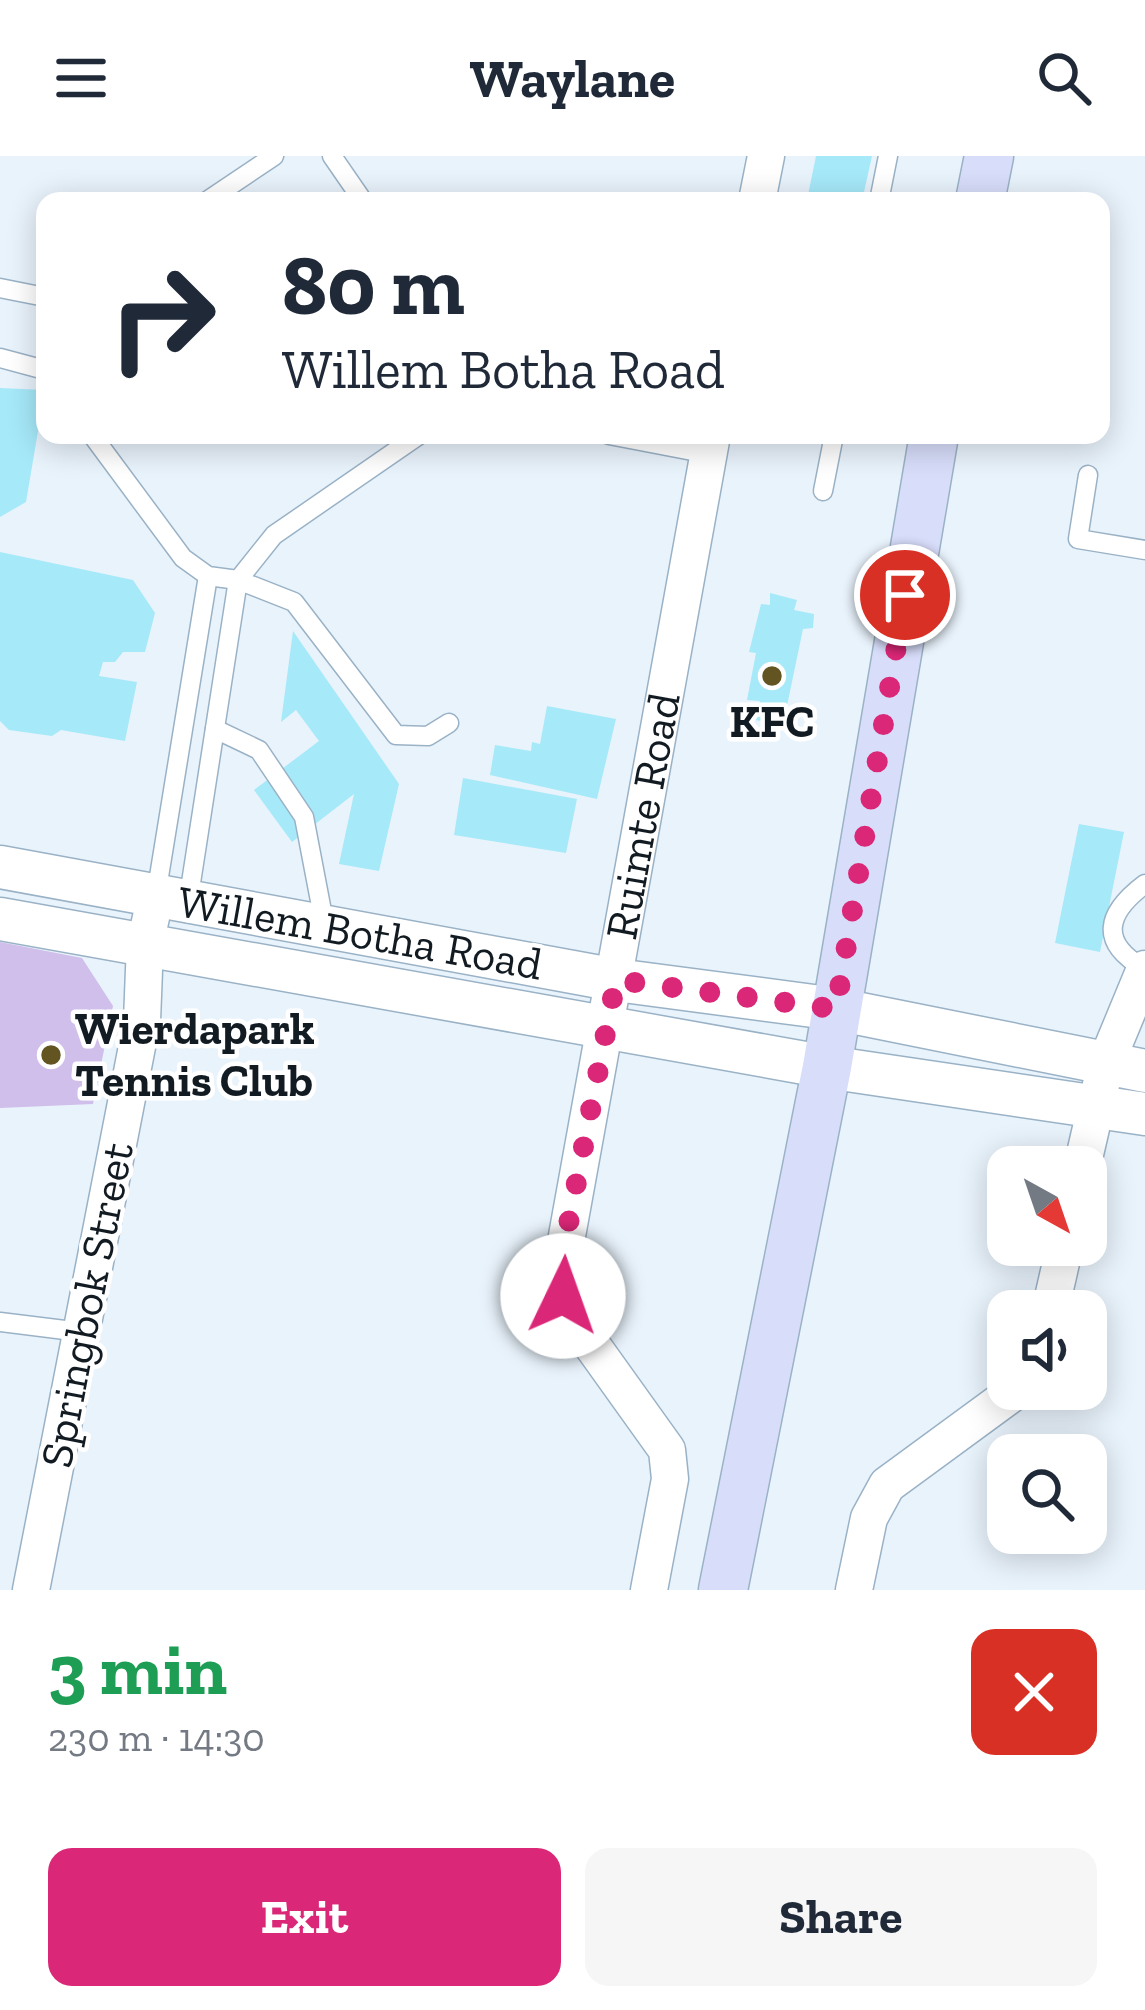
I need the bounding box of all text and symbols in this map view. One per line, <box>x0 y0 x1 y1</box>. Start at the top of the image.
icon: menu <box>48 45 114 111</box>
icon: search <box>1031 45 1097 111</box>
text: Waylane <box>470 46 675 111</box>
text: 80 m <box>282 235 465 336</box>
icon: right <box>84 240 240 396</box>
text: Willem Botha Road <box>282 337 725 402</box>
pin <box>854 544 956 646</box>
icon: arrive <box>872 562 938 628</box>
marker: KFC <box>759 663 785 689</box>
street label: Ruimte Road <box>594 688 692 943</box>
place label: KFC <box>730 695 814 749</box>
street label: Willem Botha Road <box>174 874 547 992</box>
place label: Wierdapark Tennis Club <box>75 1002 315 1108</box>
marker: Wierdapark Tennis Club <box>38 1042 64 1068</box>
street label: Springbok Street <box>29 1138 145 1472</box>
north arrow <box>987 1146 1107 1266</box>
map controls <box>987 1146 1107 1554</box>
position arrow <box>500 1233 626 1359</box>
button: sound <box>987 1290 1107 1410</box>
button: search <box>987 1434 1107 1554</box>
text: 3 min <box>48 1626 227 1712</box>
button: close <box>971 1629 1097 1755</box>
text: 230 m · 14:30 <box>48 1714 265 1761</box>
button: Exit <box>48 1848 561 1986</box>
button: Share <box>585 1848 1097 1986</box>

